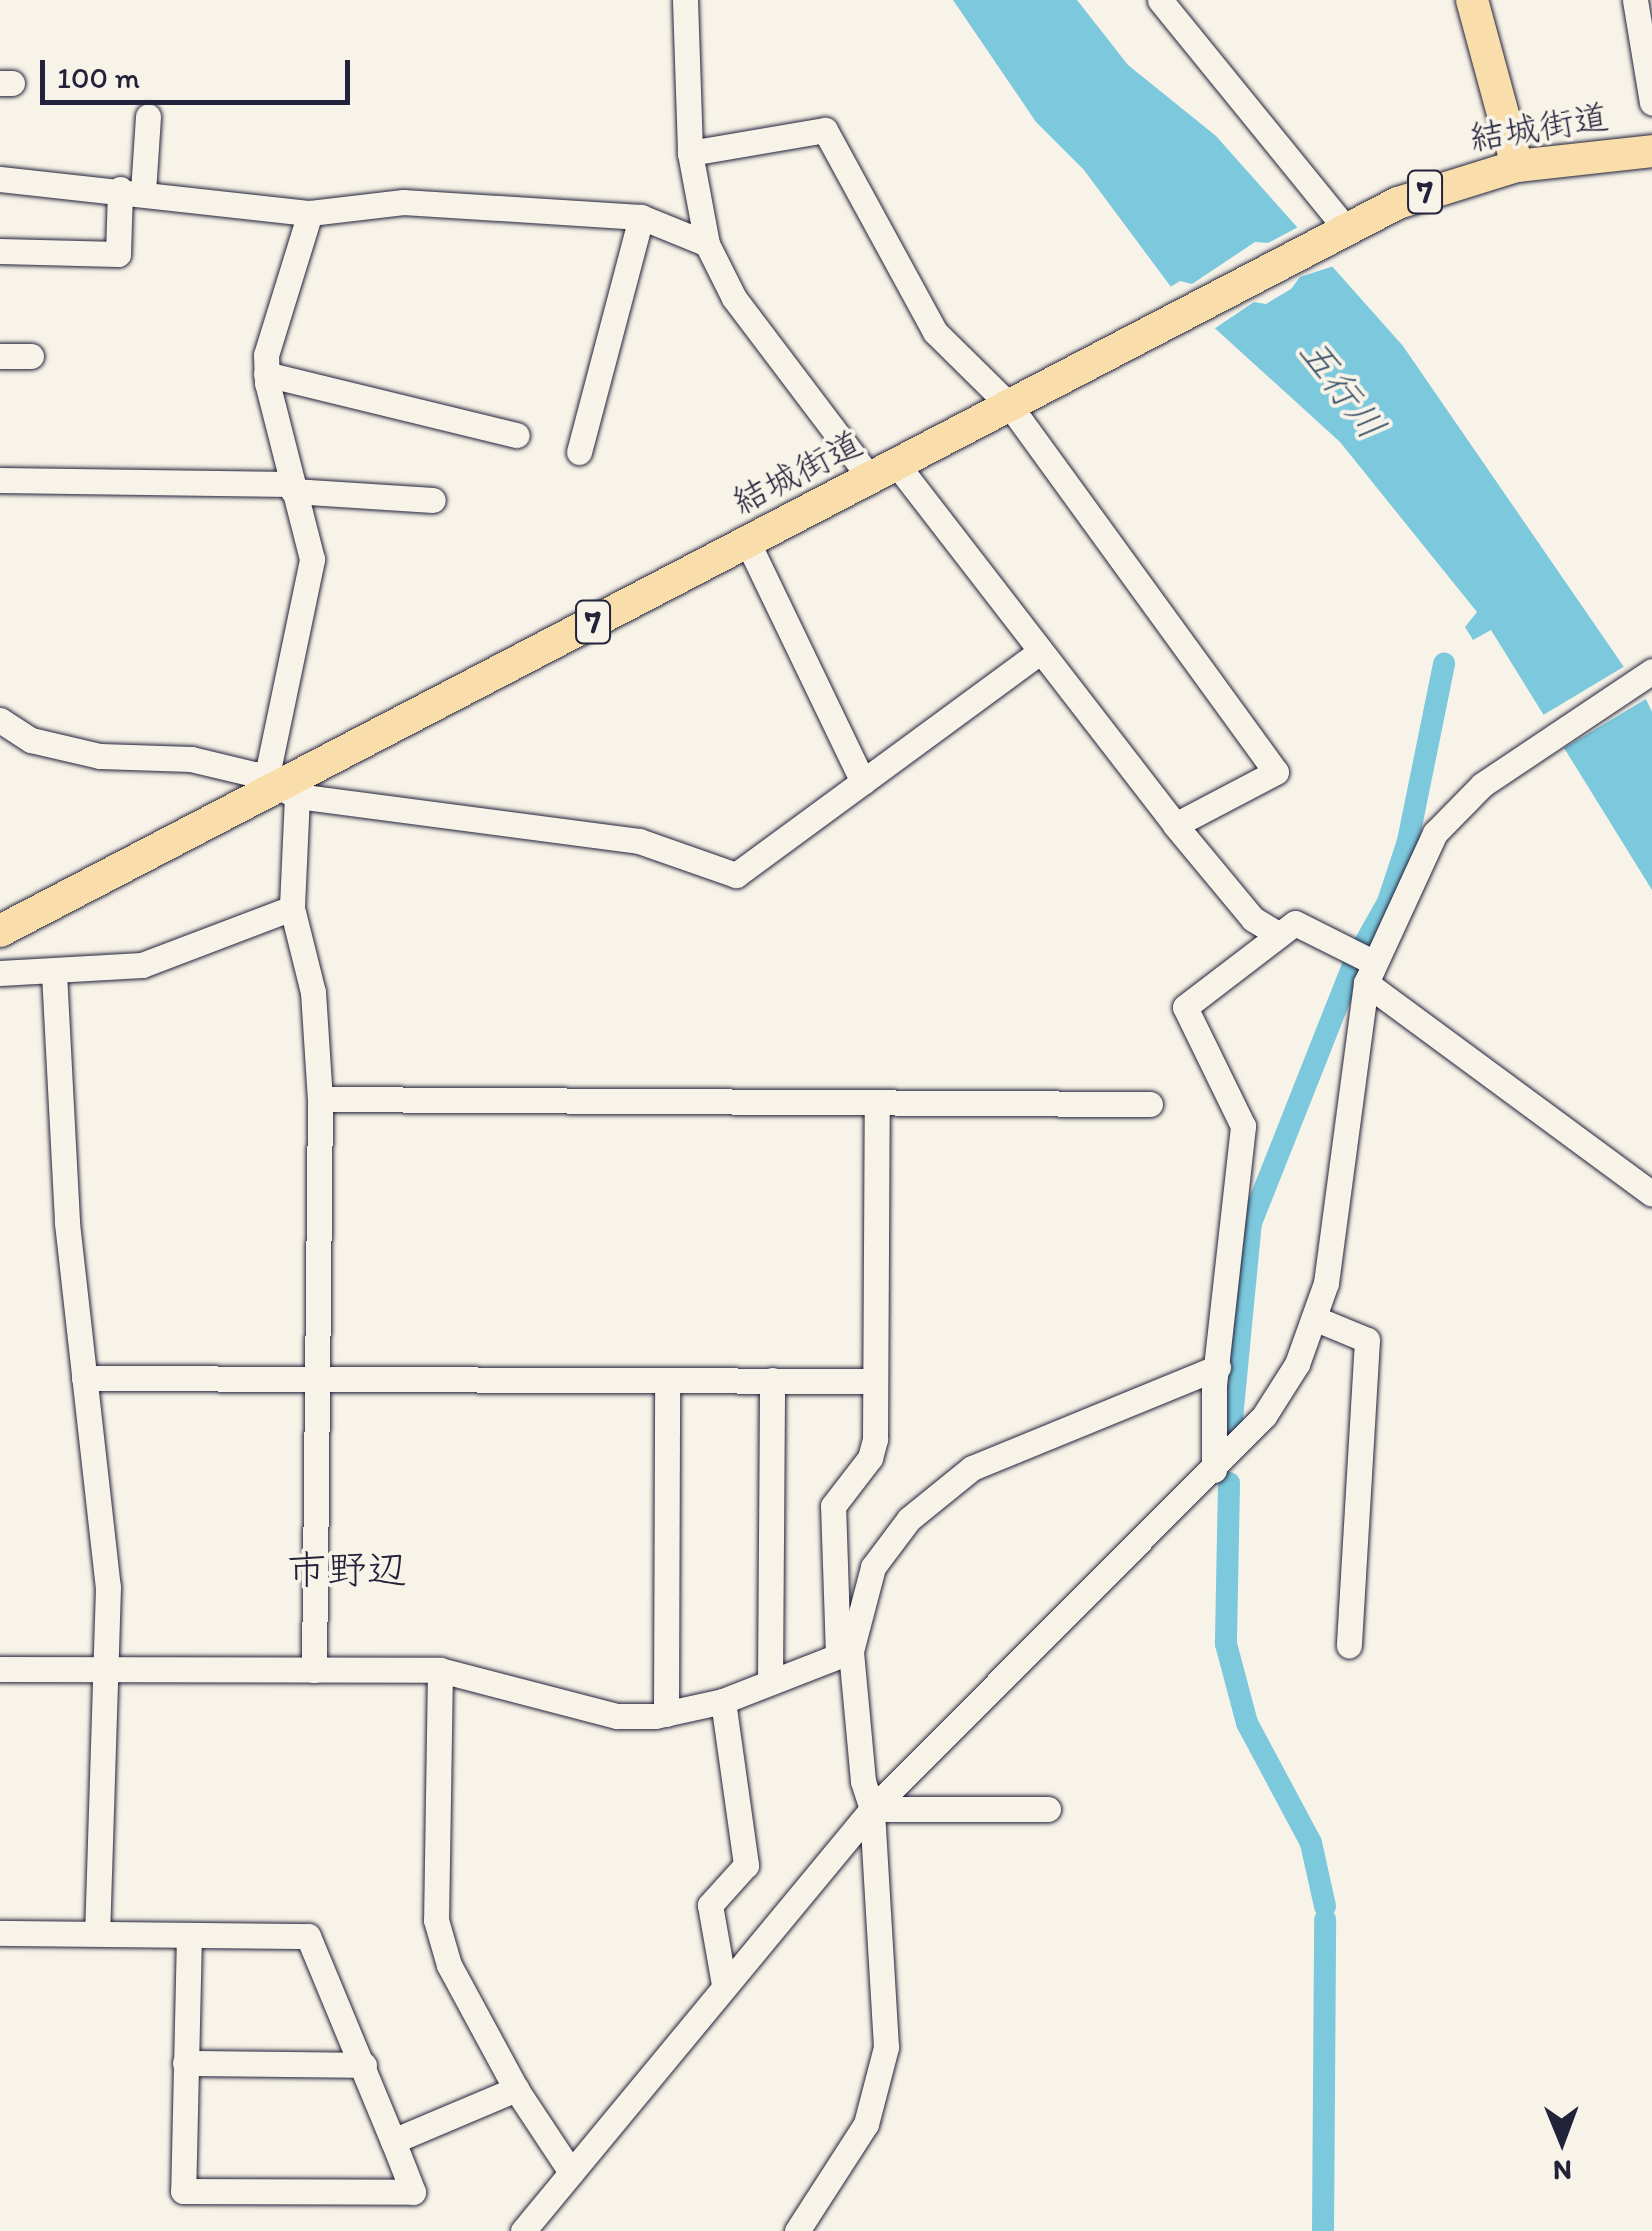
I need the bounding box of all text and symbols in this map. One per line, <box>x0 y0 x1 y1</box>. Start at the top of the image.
scale bar <box>45 40 355 102</box>
text: 100 m <box>57 59 140 96</box>
street label: 結城街道 <box>1467 95 1611 159</box>
road number: 7 <box>1405 165 1445 219</box>
water label: 五行川 <box>1289 330 1395 448</box>
street label: 結城街道 <box>725 422 869 522</box>
road number: 7 <box>573 595 613 649</box>
district label: 市野辺 <box>287 1545 407 1593</box>
north arrow <box>1512 2091 1612 2191</box>
text: N <box>1553 2154 1572 2188</box>

